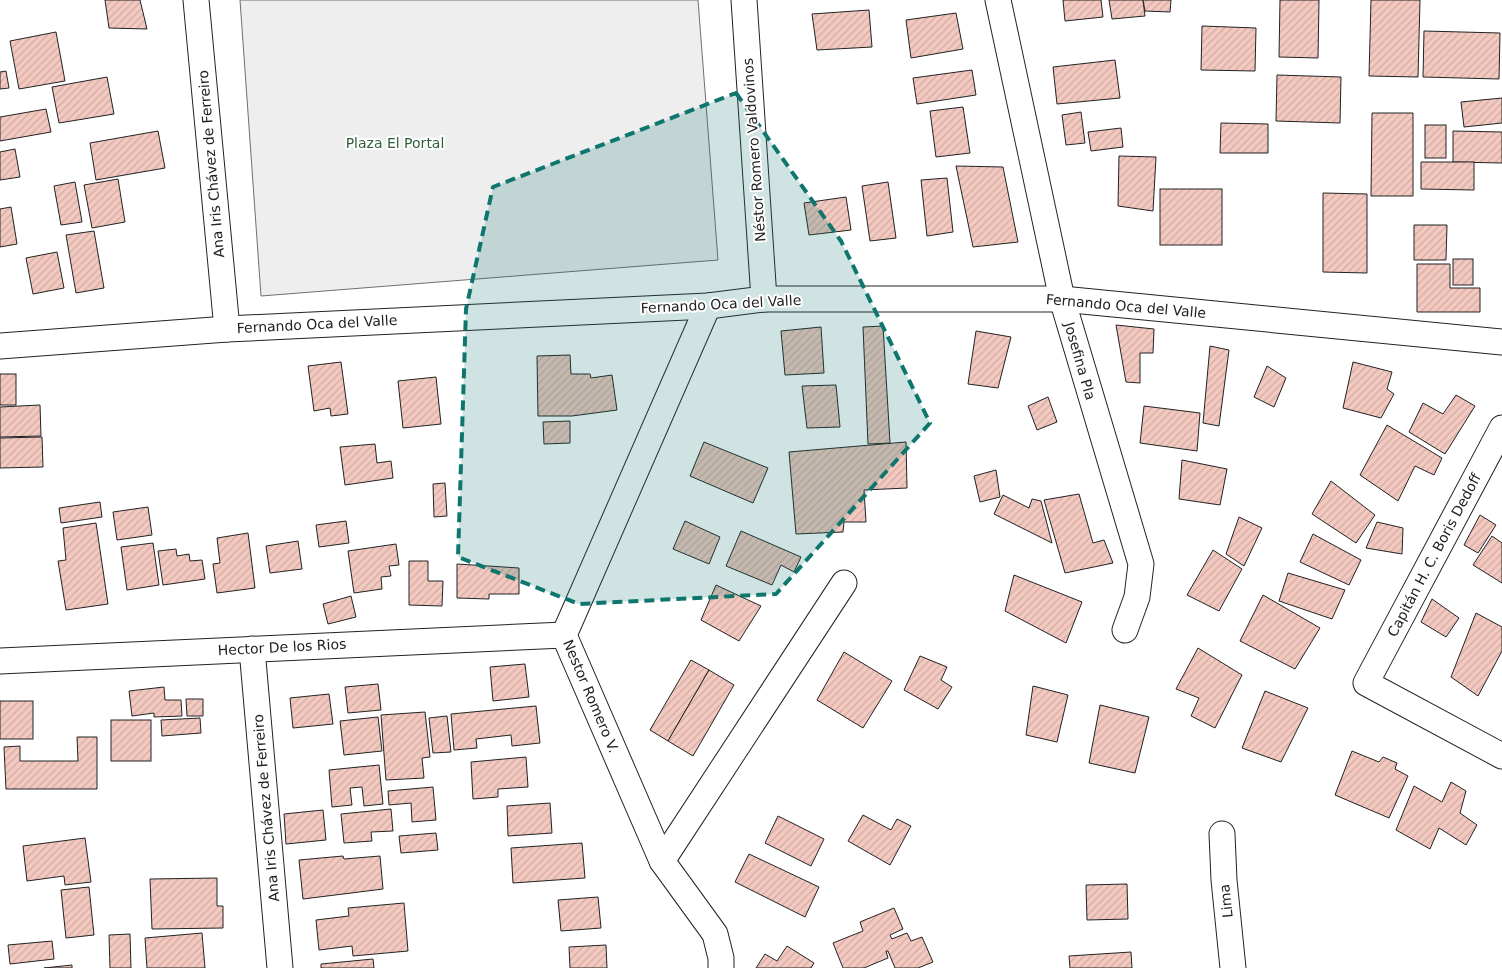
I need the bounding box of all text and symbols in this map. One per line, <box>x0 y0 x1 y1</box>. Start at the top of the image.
street label: Néstor Romero Valdovinos <box>740 57 768 243</box>
street label: Ana Iris Chávez de Ferreiro <box>195 70 227 258</box>
park label: Plaza El Portal <box>346 135 444 151</box>
street label: Fernando Oca del Valle <box>1045 291 1207 321</box>
street label: Fernando Oca del Valle <box>640 292 802 316</box>
street label: Fernando Oca del Valle <box>236 312 398 336</box>
street label: Josefina Pla <box>1061 319 1099 402</box>
street label: Capitán H. C. Boris Dedoff <box>1384 470 1484 639</box>
street label: Hector De los Rios <box>217 636 347 658</box>
street label: Nestor Romero V. <box>560 637 622 755</box>
street label: Ana Iris Chávez de Ferreiro <box>250 714 282 902</box>
street label: Lima <box>1216 883 1236 919</box>

